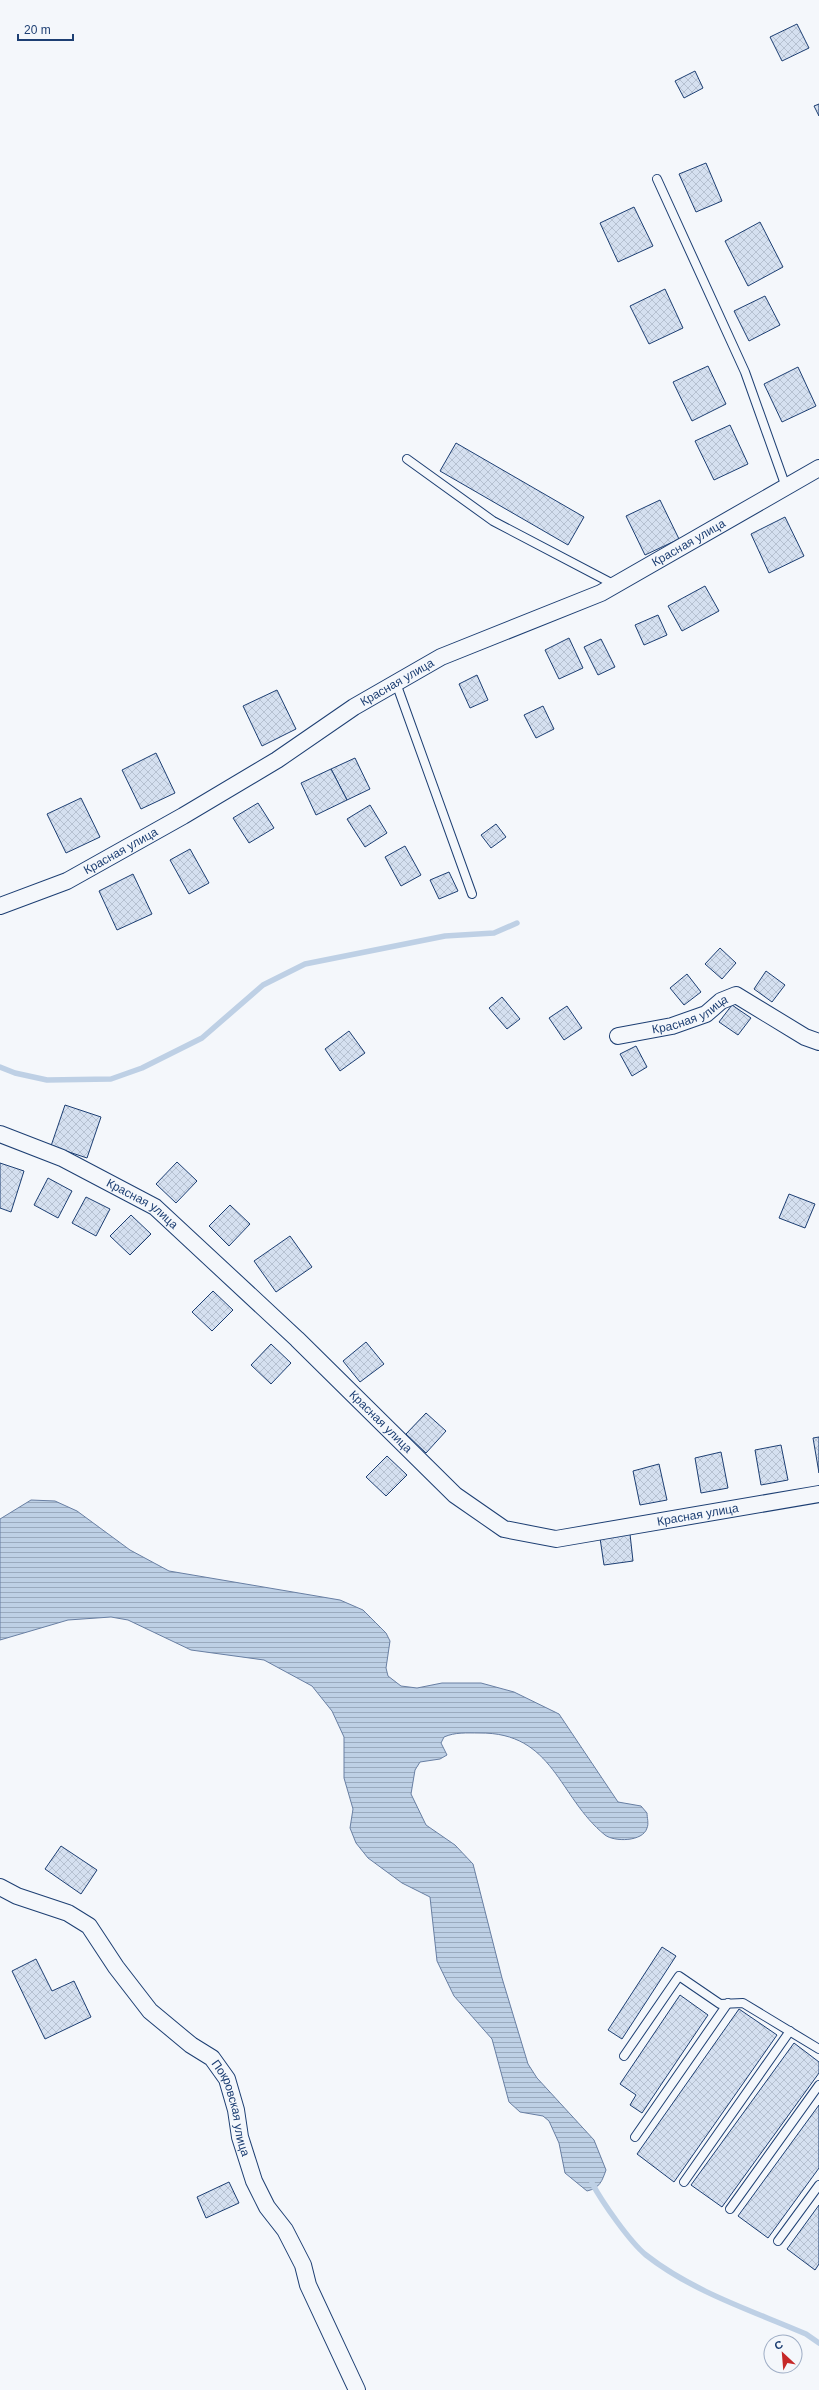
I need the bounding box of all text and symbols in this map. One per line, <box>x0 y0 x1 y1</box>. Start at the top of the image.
scale bar <box>18 16 73 42</box>
text: 20 m <box>24 23 51 37</box>
street label: Красная улица <box>649 516 728 569</box>
street label: Красная улица <box>358 655 437 709</box>
street label: Красная улица <box>81 825 160 877</box>
street label: Красная улица <box>651 992 730 1037</box>
street label: Красная улица <box>104 1176 181 1232</box>
street label: Красная улица <box>346 1388 415 1456</box>
street label: Красная улица <box>656 1501 740 1529</box>
street label: Покровская улица <box>209 2057 253 2158</box>
north arrow <box>763 2334 803 2374</box>
text: С <box>772 2338 785 2352</box>

